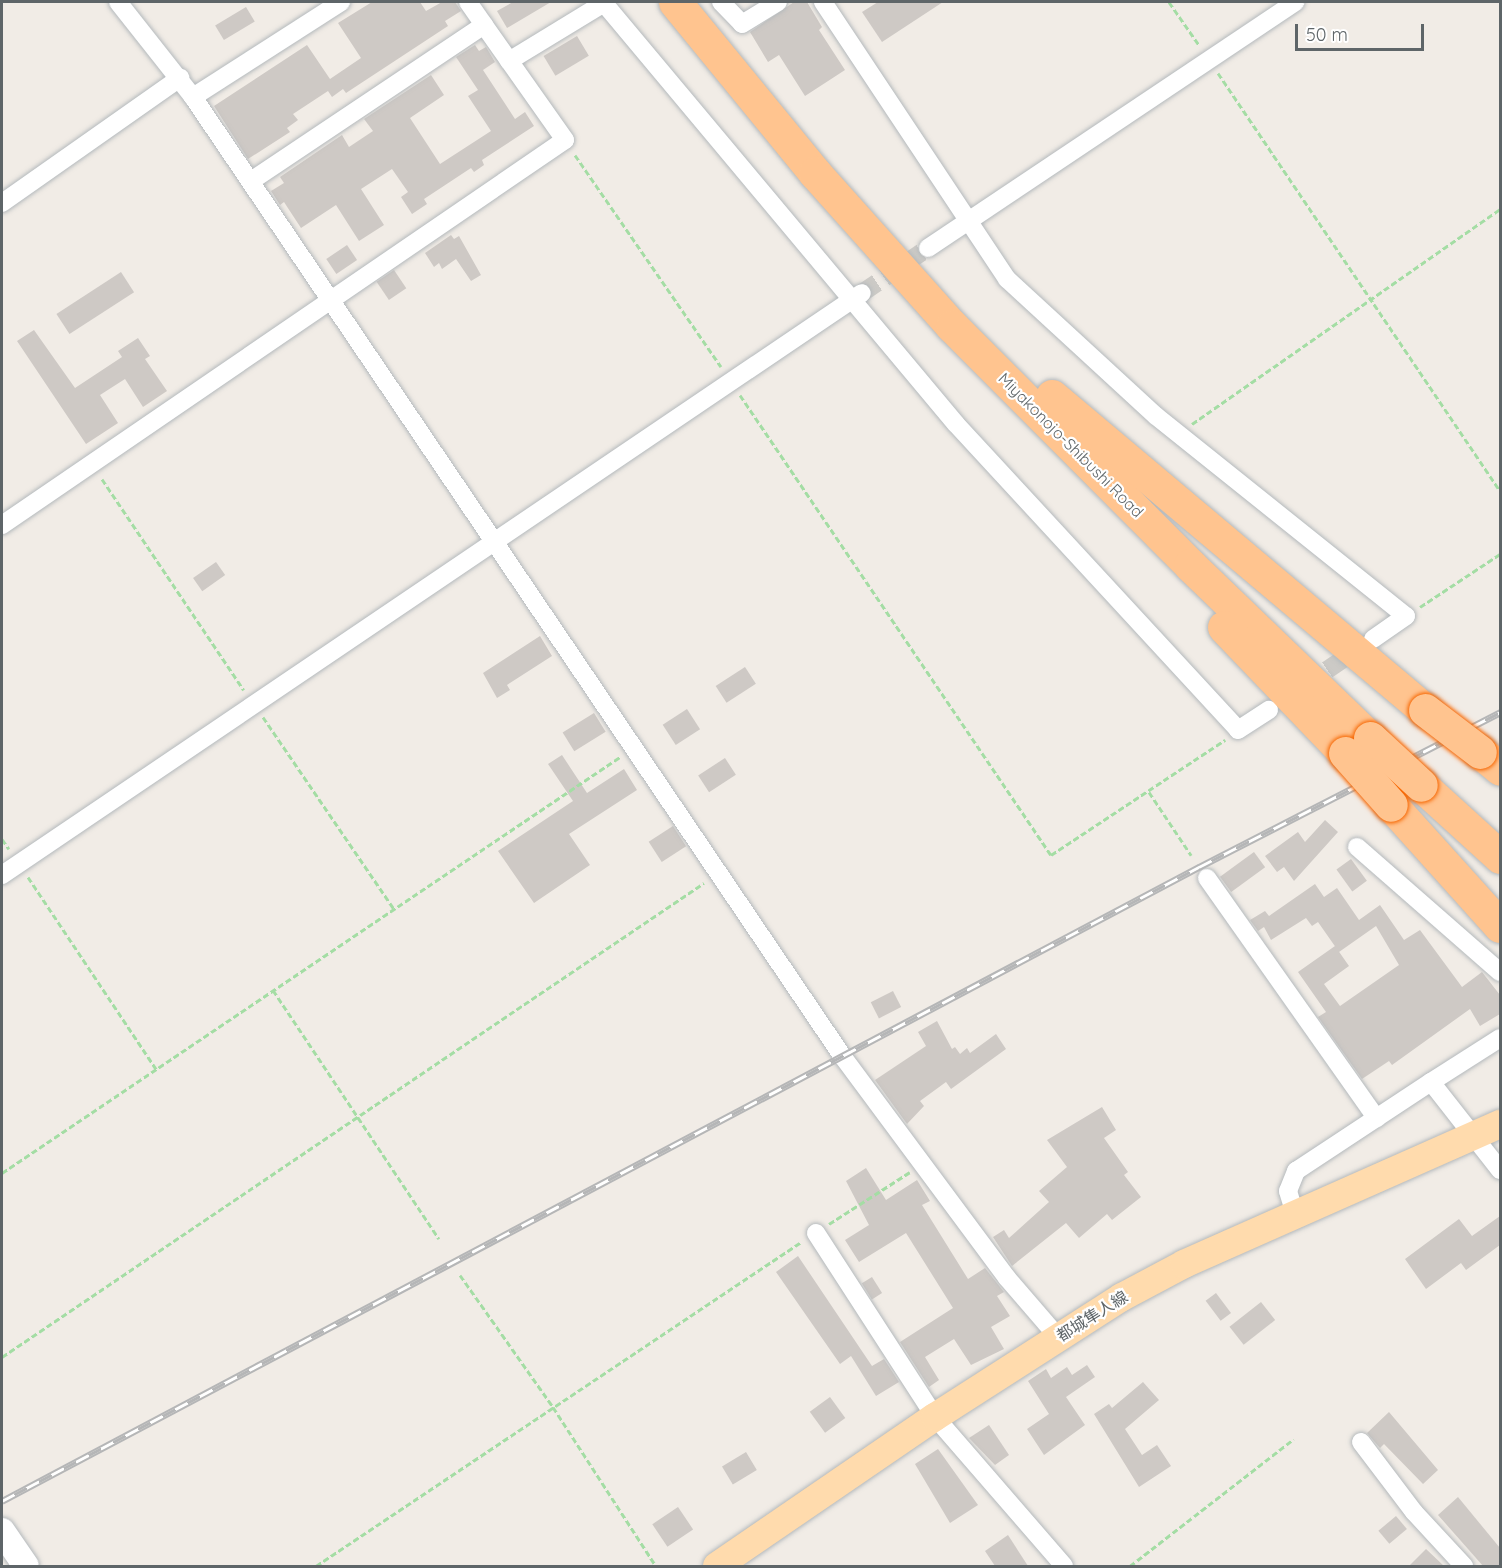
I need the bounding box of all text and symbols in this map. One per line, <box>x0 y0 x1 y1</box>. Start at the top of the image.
scale bar <box>1298 12 1427 50</box>
text: 50 m <box>1306 23 1348 46</box>
street label: Miyakonojo-Shibushi Road <box>995 369 1147 521</box>
street label: 都城隼人線 <box>1053 1287 1131 1345</box>

